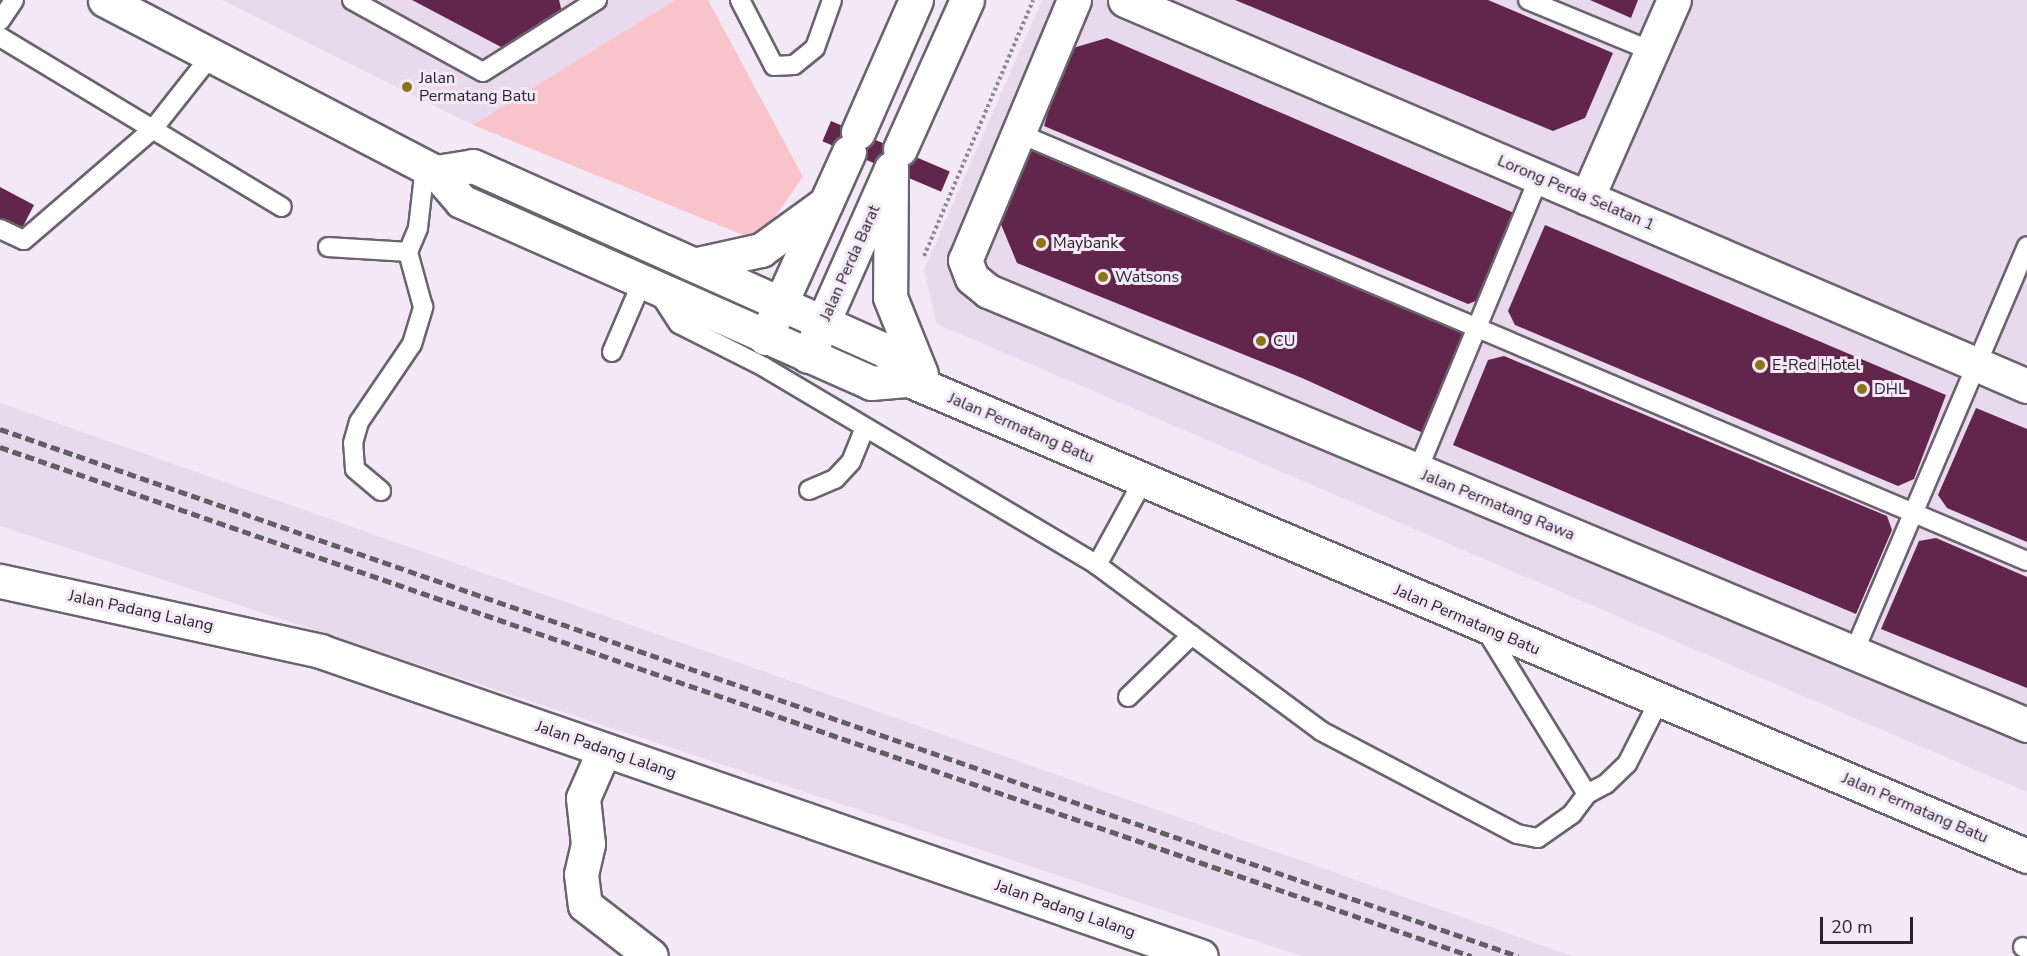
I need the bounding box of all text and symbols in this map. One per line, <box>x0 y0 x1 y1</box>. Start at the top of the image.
place label: Jalan Permatang Batu <box>419 68 536 106</box>
marker: Jalan Permatang Batu <box>400 80 414 94</box>
street label: Lorong Perda Selatan 1 <box>1495 151 1657 235</box>
street label: Jalan Perda Barat <box>816 202 884 324</box>
place label: Maybank <box>1053 233 1118 253</box>
marker: Maybank <box>1034 236 1048 250</box>
place label: Watsons <box>1115 267 1179 287</box>
marker: Watsons <box>1096 270 1110 284</box>
place label: CU <box>1273 331 1295 351</box>
marker: CU <box>1254 334 1268 348</box>
place label: E-Red Hotel <box>1772 355 1860 375</box>
marker: E-Red Hotel <box>1753 358 1767 372</box>
place label: DHL <box>1874 379 1907 399</box>
marker: DHL <box>1855 382 1869 396</box>
street label: Jalan Permatang Batu <box>945 389 1097 467</box>
street label: Jalan Permatang Rawa <box>1418 465 1578 545</box>
street label: Jalan Permatang Batu <box>1391 581 1543 659</box>
street label: Jalan Padang Lalang <box>67 586 215 636</box>
street label: Jalan Padang Lalang <box>533 717 679 783</box>
street label: Jalan Permatang Batu <box>1839 769 1991 847</box>
street label: Jalan Padang Lalang <box>992 876 1138 942</box>
scale bar <box>1823 905 1916 943</box>
text: 20 m <box>1831 915 1873 939</box>

